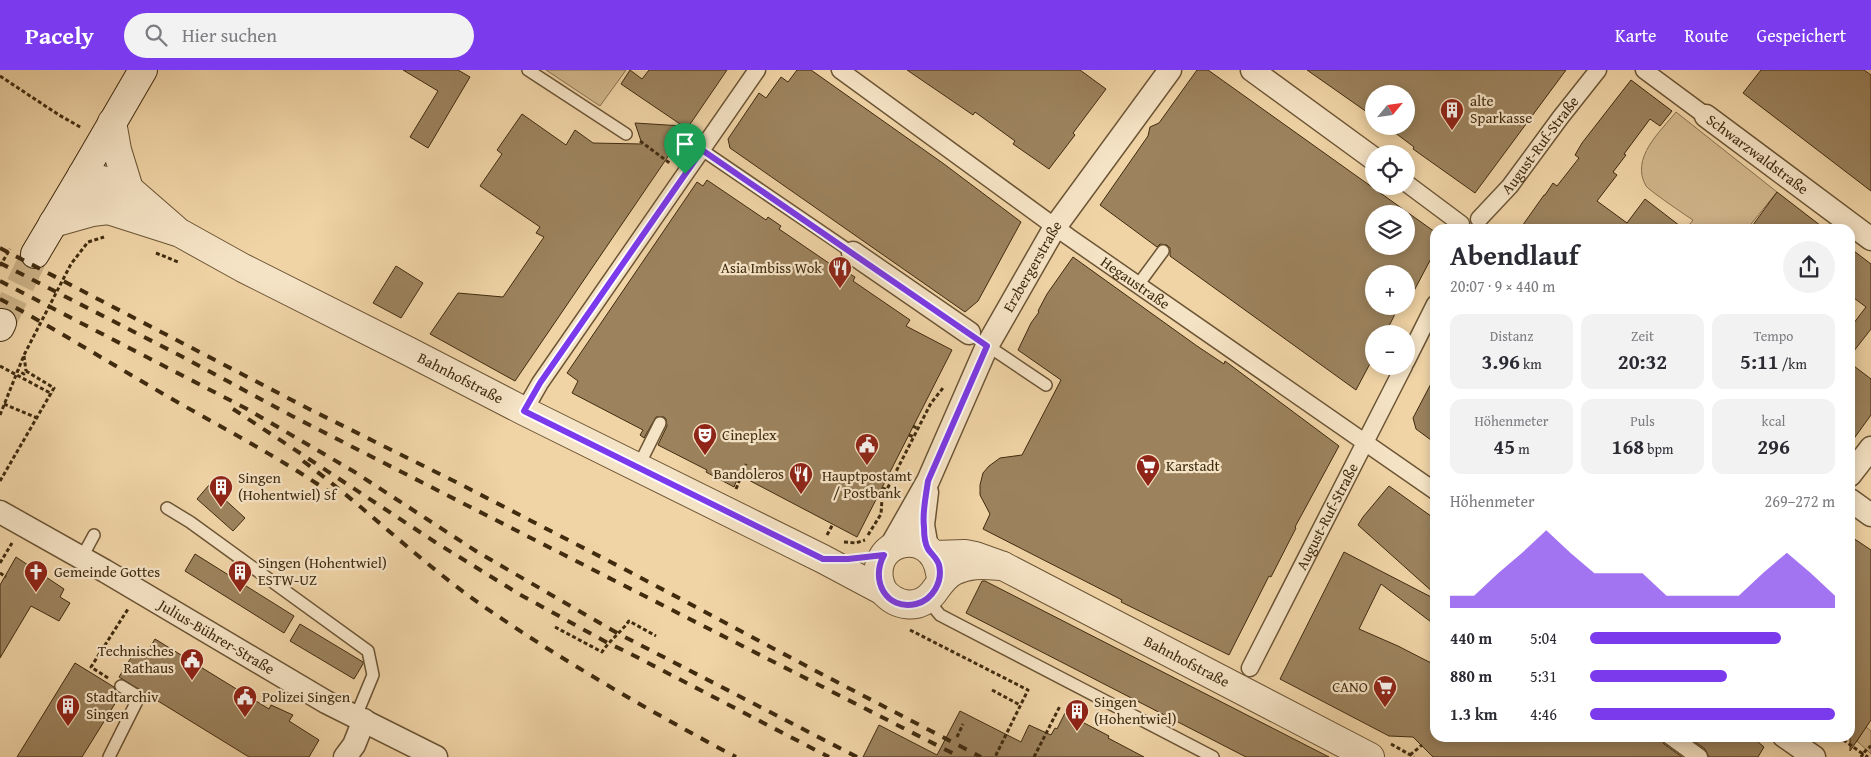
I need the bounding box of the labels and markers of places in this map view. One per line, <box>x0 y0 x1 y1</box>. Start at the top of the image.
place label: alte Sparkasse <box>1470 90 1532 128</box>
building icon: alte Sparkasse <box>1439 97 1465 131</box>
pin <box>664 123 706 174</box>
restaurant icon: Asia Imbiss Wok <box>827 255 853 289</box>
place label: Asia Imbiss Wok <box>721 257 822 278</box>
theatre icon: Cineplex <box>692 422 718 456</box>
place label: Cineplex <box>722 424 777 445</box>
public building icon: Hauptpostamt / Postbank <box>854 432 880 466</box>
supermarket icon: Karstadt <box>1135 453 1161 487</box>
place label: Karstadt <box>1166 455 1220 476</box>
restaurant icon: Bandoleros <box>788 461 814 495</box>
place label: Bandoleros <box>714 463 784 484</box>
place label: Hauptpostamt / Postbank <box>822 465 913 503</box>
place label: Singen (Hohentwiel) Sf <box>238 467 338 505</box>
building icon: Singen (Hohentwiel) Sf <box>208 474 234 508</box>
place label: Singen (Hohentwiel) ESTW-UZ <box>258 552 387 590</box>
church icon: Gemeinde Gottes <box>23 559 49 593</box>
building icon: Singen (Hohentwiel) ESTW-UZ <box>227 559 253 593</box>
place label: Gemeinde Gottes <box>54 561 160 582</box>
place label: Technisches Rathaus <box>98 640 174 678</box>
public building icon: Technisches Rathaus <box>179 647 205 681</box>
supermarket icon: CANO <box>1372 674 1398 708</box>
place label: CANO <box>1332 676 1368 697</box>
public building icon: Polizei Singen <box>232 684 258 718</box>
place label: Stadtarchiv Singen <box>86 686 159 724</box>
place label: Polizei Singen <box>262 686 351 707</box>
place label: Singen (Hohentwiel) <box>1094 691 1177 729</box>
building icon: Stadtarchiv Singen <box>55 693 81 727</box>
building icon: Singen (Hohentwiel) <box>1064 698 1090 732</box>

